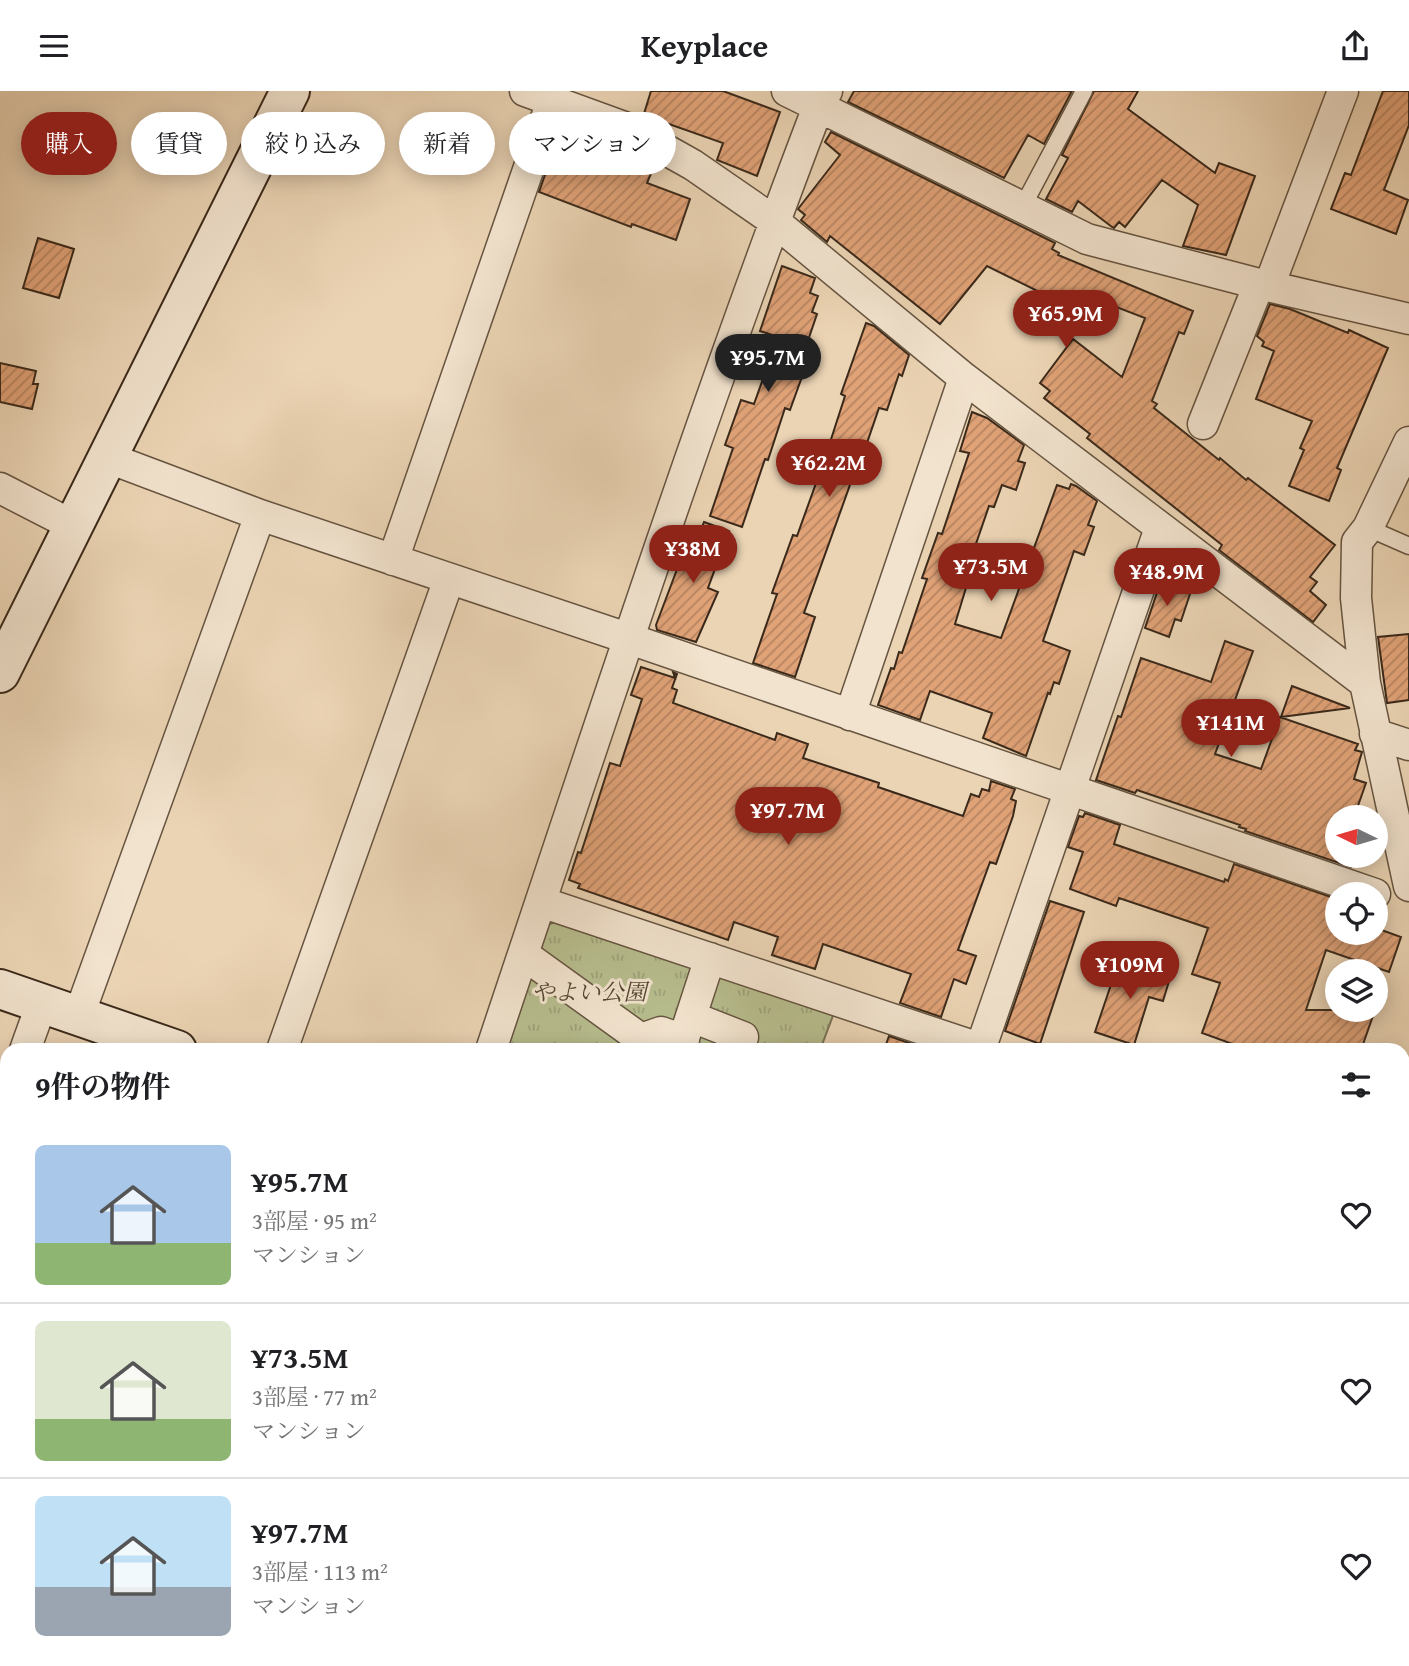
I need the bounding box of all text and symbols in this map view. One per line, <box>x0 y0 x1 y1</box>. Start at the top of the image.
text: Keyplace <box>641 22 768 69</box>
icon: menu <box>35 27 73 65</box>
icon: share <box>1336 27 1374 65</box>
chip: 購入 <box>21 112 117 175</box>
chip: 賃貸 <box>131 112 227 175</box>
chip: 絞り込み <box>241 112 385 175</box>
chip: 新着 <box>399 112 495 175</box>
chip: マンション <box>509 112 676 175</box>
pin: ¥65.9M <box>1009 291 1123 350</box>
text: ¥65.9M <box>1029 296 1103 329</box>
pin: ¥95.7M <box>711 335 825 394</box>
text: ¥95.7M <box>731 340 805 373</box>
pin: ¥62.2M <box>772 439 886 499</box>
text: ¥62.2M <box>792 445 866 478</box>
pin: ¥38M <box>652 525 734 585</box>
text: ¥38M <box>665 531 721 564</box>
pin: ¥73.5M <box>934 543 1048 603</box>
text: ¥73.5M <box>954 549 1028 582</box>
pin: ¥48.9M <box>1110 549 1224 608</box>
text: ¥48.9M <box>1130 554 1204 587</box>
pin: ¥141M <box>1182 699 1280 759</box>
text: ¥141M <box>1197 705 1265 738</box>
pin: ¥97.7M <box>731 787 845 847</box>
text: ¥97.7M <box>751 793 825 826</box>
north arrow <box>1325 805 1388 868</box>
map controls <box>1325 805 1388 1022</box>
button: locate <box>1325 882 1388 945</box>
pin: ¥109M <box>1081 941 1179 1001</box>
text: ¥109M <box>1096 947 1164 980</box>
button: layers <box>1325 959 1388 1022</box>
park label: やよい公園 <box>532 975 651 1008</box>
text: 9件の物件 <box>35 1064 171 1108</box>
icon: filters <box>1337 1066 1375 1104</box>
text: ¥95.7M <box>252 1159 348 1203</box>
icon: home <box>91 1173 175 1257</box>
icon: heart <box>1337 1196 1375 1234</box>
text: 3部屋 · 95 m² <box>252 1204 377 1237</box>
text: マンション <box>252 1238 366 1271</box>
text: ¥73.5M <box>252 1335 348 1379</box>
icon: home <box>91 1349 175 1433</box>
icon: heart <box>1337 1372 1375 1410</box>
text: 3部屋 · 77 m² <box>252 1380 377 1413</box>
text: マンション <box>252 1414 366 1447</box>
text: ¥97.7M <box>252 1510 348 1554</box>
icon: home <box>91 1524 175 1608</box>
icon: heart <box>1337 1547 1375 1585</box>
text: 3部屋 · 113 m² <box>252 1555 388 1588</box>
text: マンション <box>252 1589 366 1622</box>

